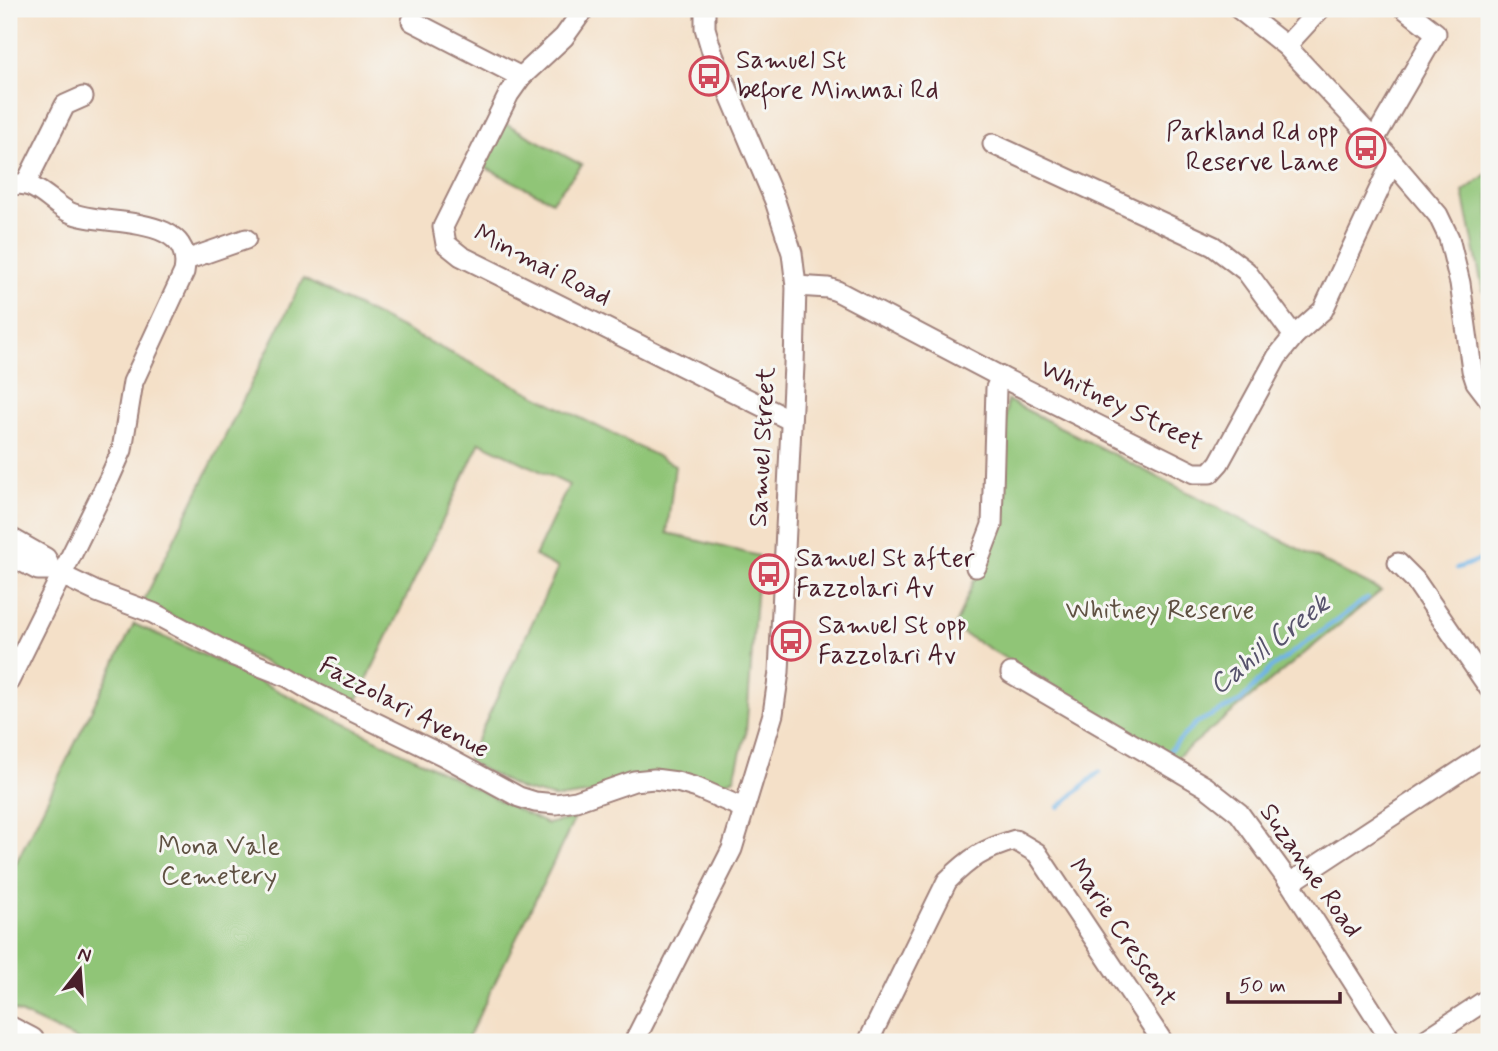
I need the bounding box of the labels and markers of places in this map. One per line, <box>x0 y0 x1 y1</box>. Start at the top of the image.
place label: Samuel St before Minmai Rd <box>736 44 939 110</box>
bus stop icon: Samuel St before Minmai Rd <box>688 55 730 97</box>
place label: Parkland Rd opp Reserve Lane <box>1166 116 1339 180</box>
bus stop icon: Parkland Rd opp Reserve Lane <box>1345 127 1387 169</box>
place label: Samuel St after Fazzolari Av <box>796 542 975 606</box>
bus stop icon: Samuel St after Fazzolari Av <box>748 553 790 595</box>
place label: Samuel St opp Fazzolari Av <box>818 609 967 673</box>
bus stop icon: Samuel St opp Fazzolari Av <box>770 620 812 662</box>

